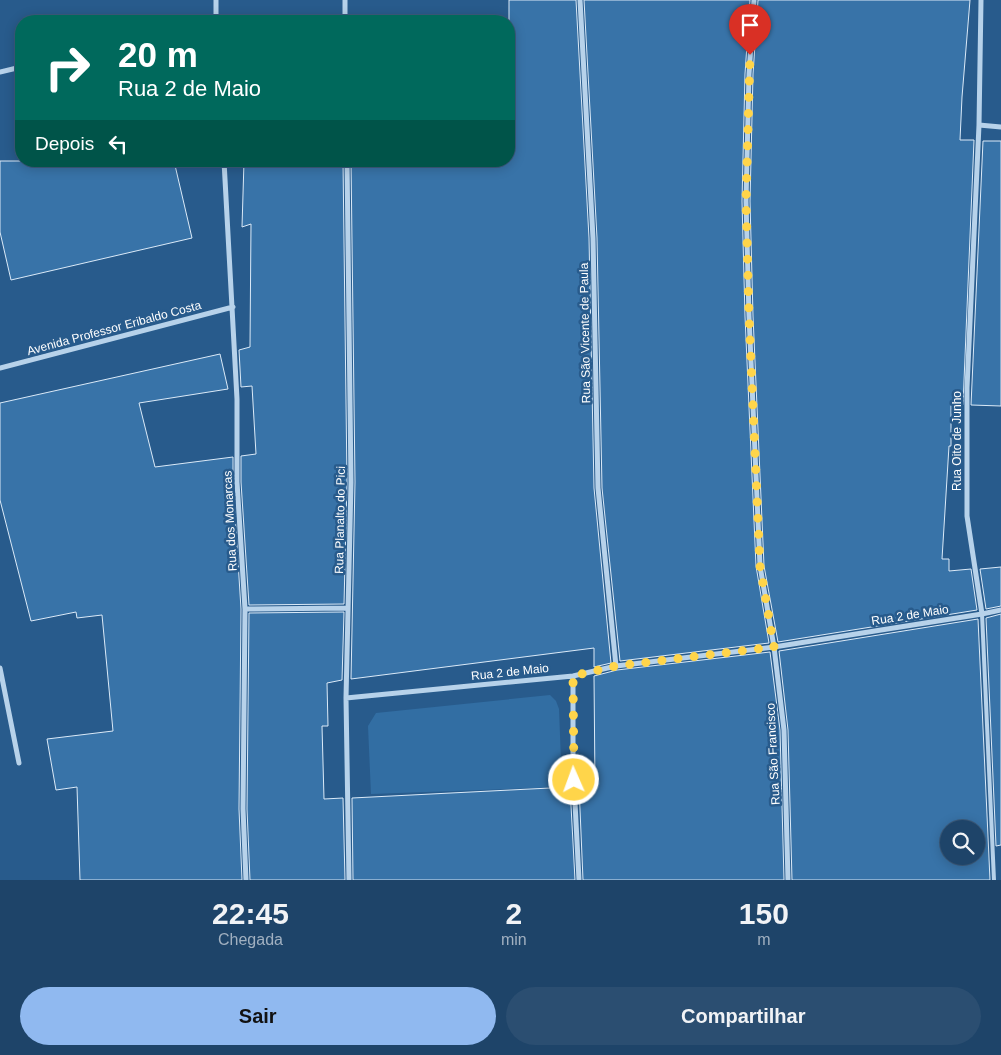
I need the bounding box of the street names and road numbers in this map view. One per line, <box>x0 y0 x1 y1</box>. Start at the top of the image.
street label: Rua São Vicente de Paula <box>577 262 593 403</box>
street label: Avenida Professor Eribaldo Costa <box>25 298 203 358</box>
street label: Rua Oito de Junho <box>950 391 964 491</box>
street label: Rua Planalto do Pici <box>332 466 348 574</box>
street label: Rua dos Monarcas <box>220 470 240 572</box>
street label: Rua 2 de Maio <box>870 602 950 628</box>
street label: Rua 2 de Maio <box>470 661 550 683</box>
street label: Rua São Francisco <box>763 702 783 805</box>

